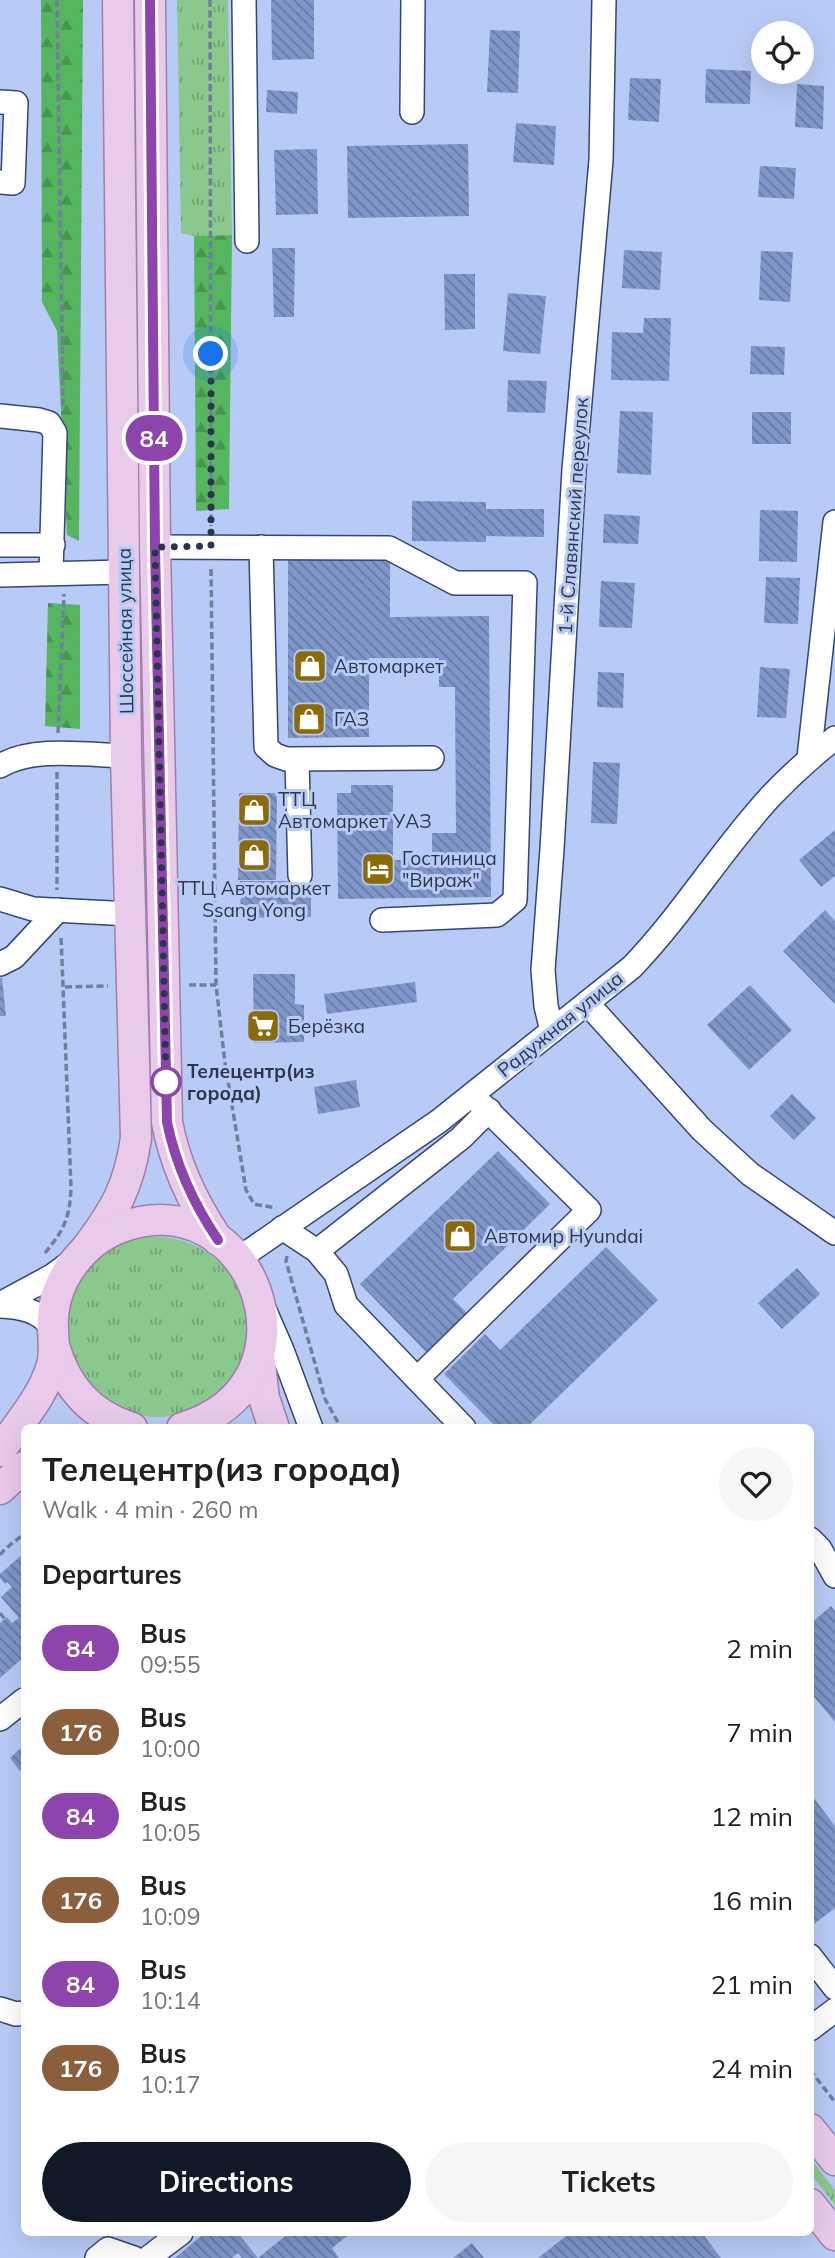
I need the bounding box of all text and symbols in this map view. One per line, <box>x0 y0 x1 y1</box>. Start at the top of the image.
map controls <box>751 21 814 84</box>
button: locate <box>751 21 814 84</box>
your location <box>193 336 228 371</box>
street label: 1-й Славянский переулок <box>553 396 593 635</box>
line badge: 84 <box>122 415 186 461</box>
text: 84 <box>140 423 168 453</box>
street label: Шоссейная улица <box>112 548 138 714</box>
shop icon: Автомаркет <box>291 647 329 685</box>
place label: Автомаркет <box>334 654 444 678</box>
shop icon: ГАЗ <box>290 700 328 738</box>
place label: ГАЗ <box>334 707 369 731</box>
place label: ТТЦ Автомаркет УАЗ <box>278 787 432 833</box>
shop icon: ТТЦ Автомаркет УАЗ <box>235 791 273 829</box>
shop icon: ТТЦ Автомаркет Ssang Yong <box>235 836 273 874</box>
place label: Гостиница "Вираж" <box>402 846 497 892</box>
hotel icon: Гостиница "Вираж" <box>359 850 397 888</box>
place label: ТТЦ Автомаркет Ssang Yong <box>177 876 331 922</box>
street label: Радужная улица <box>492 966 628 1082</box>
supermarket icon: Берёзка <box>244 1007 282 1045</box>
place label: Берёзка <box>288 1014 365 1038</box>
place label: Телецентр(из города) <box>187 1059 314 1105</box>
marker: Телецентр(из города) <box>151 1067 181 1097</box>
shop icon: Автомир Hyundai <box>441 1217 479 1255</box>
place label: Автомир Hyundai <box>484 1224 643 1248</box>
button: heart <box>719 1447 793 1521</box>
text: Телецентр(из города) <box>42 1448 402 1489</box>
text: Walk · 4 min · 260 m <box>42 1495 259 1524</box>
text: Departures <box>42 1558 182 1591</box>
text: Bus <box>140 1617 186 1650</box>
text: 2 min <box>726 1632 793 1665</box>
text: 84 <box>66 1633 95 1663</box>
text: 09:55 <box>140 1650 200 1679</box>
text: Bus <box>140 1701 186 1734</box>
text: 7 min <box>726 1716 793 1749</box>
text: 176 <box>59 1717 102 1747</box>
text: 10:00 <box>140 1734 200 1763</box>
text: Bus <box>140 1785 186 1818</box>
text: 12 min <box>711 1800 793 1833</box>
text: 84 <box>66 1801 95 1831</box>
text: 10:05 <box>140 1818 200 1847</box>
text: Bus <box>140 1869 186 1902</box>
text: 16 min <box>711 1884 793 1917</box>
text: 176 <box>59 1885 102 1915</box>
text: 10:09 <box>140 1902 200 1931</box>
text: Bus <box>140 1953 186 1986</box>
text: 21 min <box>711 1968 793 2001</box>
text: 84 <box>66 1969 95 1999</box>
text: 10:14 <box>140 1986 200 2015</box>
text: Bus <box>140 2037 186 2070</box>
text: 24 min <box>711 2052 793 2085</box>
text: 176 <box>59 2053 102 2083</box>
text: 10:17 <box>140 2070 200 2099</box>
button: Directions <box>42 2142 411 2222</box>
button: Tickets <box>425 2142 793 2222</box>

